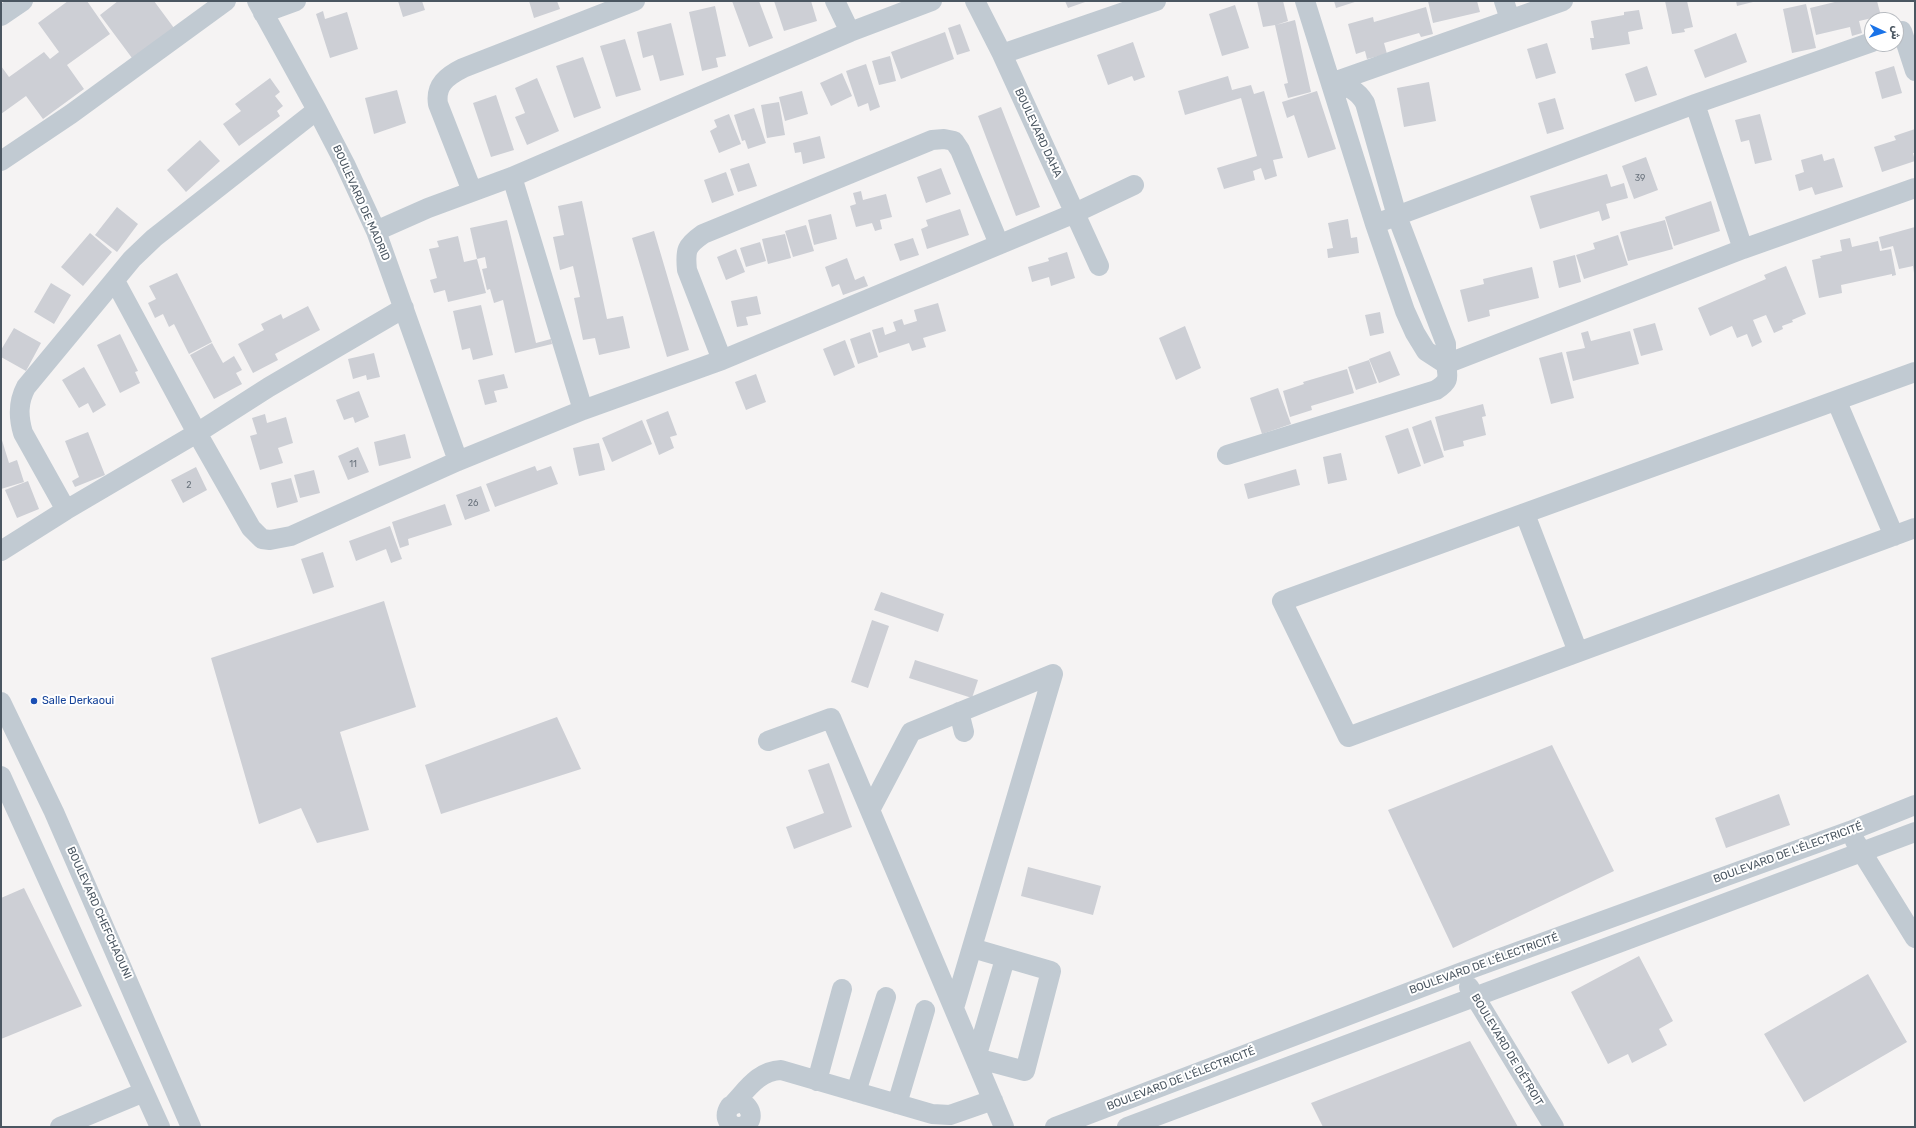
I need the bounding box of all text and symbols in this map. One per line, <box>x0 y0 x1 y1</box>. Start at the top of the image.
north arrow <box>1864 12 1904 52</box>
text: ش <box>1889 25 1902 40</box>
street label: BOULEVARD DAHA <box>1012 86 1064 180</box>
street label: BOULEVARD DE MADRID <box>330 143 392 263</box>
house number: 39 <box>1635 173 1645 183</box>
house number: 11 <box>349 459 357 469</box>
house number: 2 <box>186 480 192 490</box>
house number: 26 <box>468 498 478 508</box>
place label: Salle Derkaoui <box>42 694 114 708</box>
marker: Salle Derkaoui <box>29 696 39 706</box>
street label: BOULEVARD DE L'ÉLECTRICITÉ <box>1712 820 1864 886</box>
street label: BOULEVARD CHEFCHAOUNI <box>64 845 134 981</box>
street label: BOULEVARD DE L'ÉLECTRICITÉ <box>1408 931 1560 997</box>
street label: BOULEVARD DE DÉTROIT <box>1468 992 1546 1108</box>
street label: BOULEVARD DE L'ÉLECTRICITÉ <box>1105 1045 1257 1113</box>

